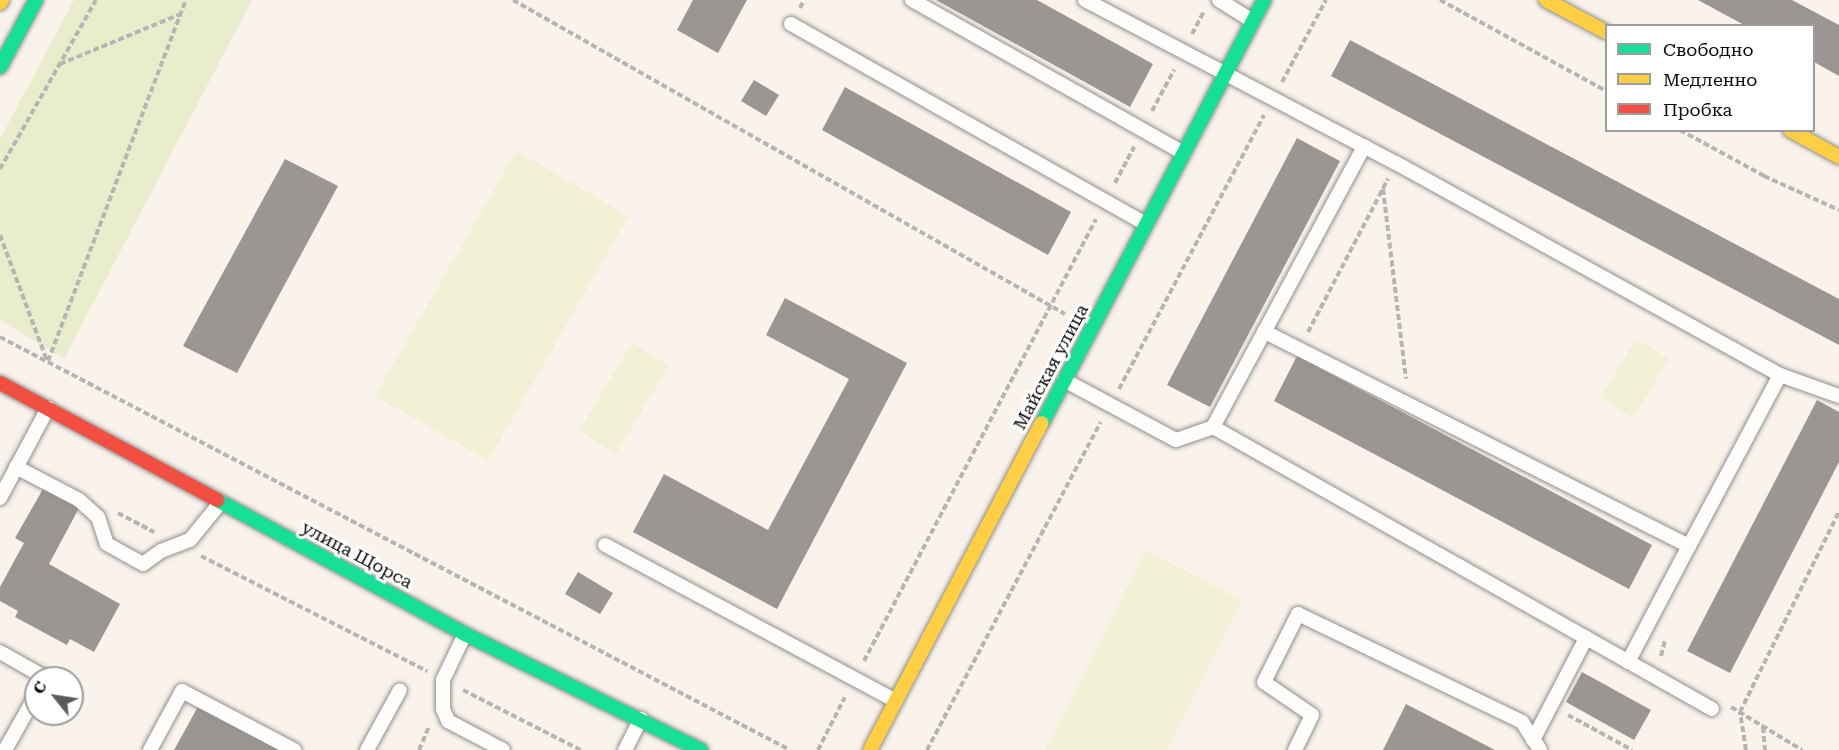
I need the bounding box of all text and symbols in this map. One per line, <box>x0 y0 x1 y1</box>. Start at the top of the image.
legend <box>1605 24 1815 132</box>
text: Свободно <box>1663 39 1753 60</box>
text: Медленно <box>1663 69 1757 90</box>
text: Пробка <box>1663 99 1732 120</box>
street label: Майская улица <box>1009 301 1093 433</box>
street label: улица Щорса <box>298 517 416 593</box>
north arrow <box>24 666 84 726</box>
text: С <box>29 678 51 697</box>

